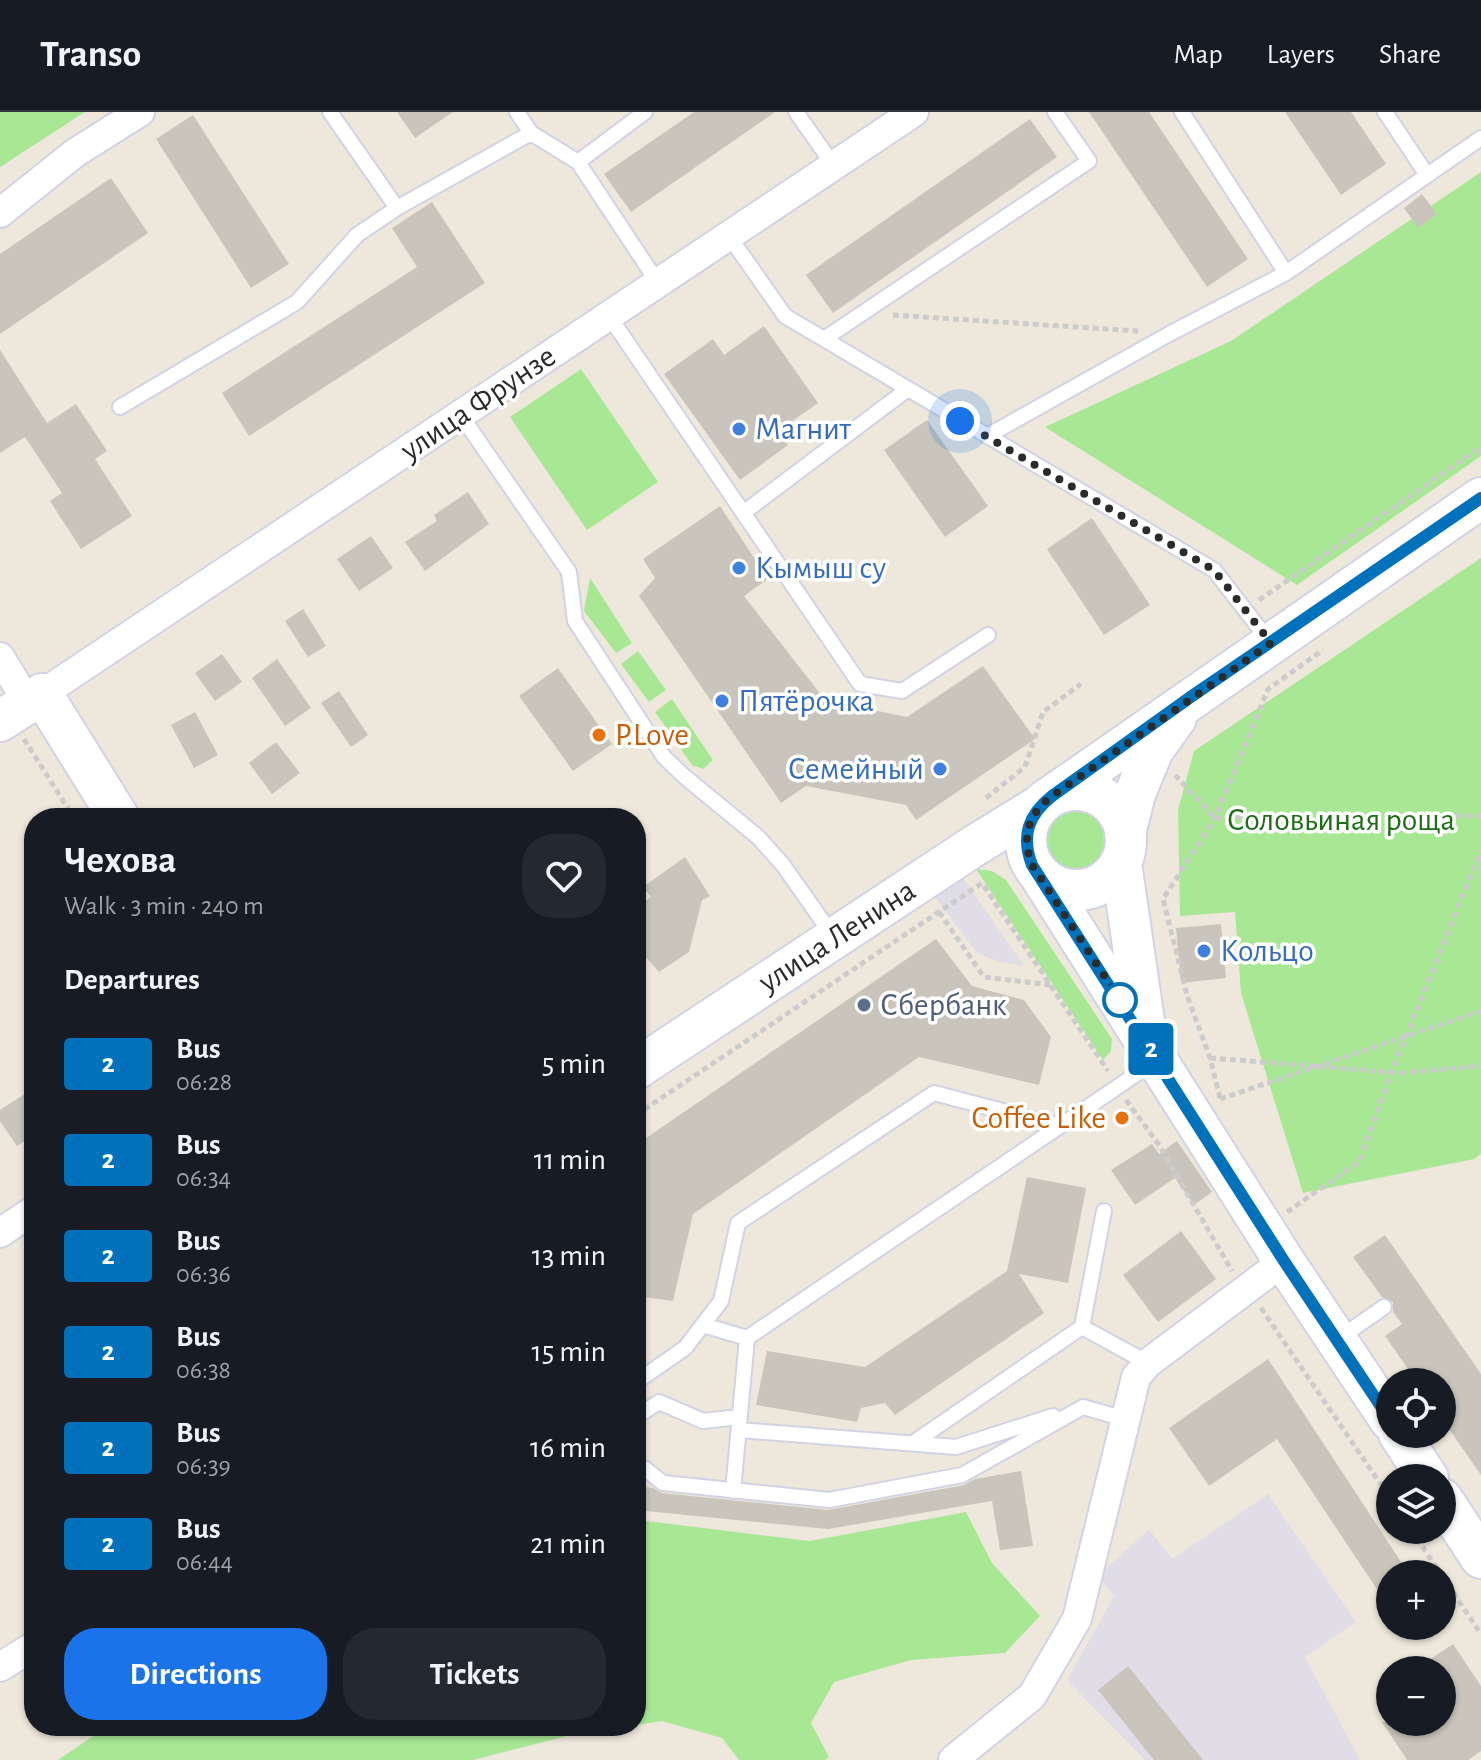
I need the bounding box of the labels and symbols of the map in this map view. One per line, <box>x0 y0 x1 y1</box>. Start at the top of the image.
street label: улица Фрунзе <box>394 340 561 467</box>
your location <box>940 401 980 441</box>
place label: Магнит <box>755 413 852 445</box>
marker: Магнит <box>730 420 748 438</box>
place label: Кымыш су <box>755 552 886 584</box>
marker: Кымыш су <box>730 559 748 577</box>
place label: Пятёрочка <box>738 685 874 717</box>
marker: Пятёрочка <box>713 692 731 710</box>
place label: P.Love <box>615 719 689 751</box>
marker: P.Love <box>590 726 608 744</box>
place label: Семейный <box>788 753 924 785</box>
marker: Семейный <box>931 760 949 778</box>
park label: Соловьиная роща <box>1227 804 1455 836</box>
street label: улица Ленина <box>752 874 921 999</box>
place label: Кольцо <box>1220 935 1314 967</box>
marker: Кольцо <box>1195 942 1213 960</box>
unlabelled marker <box>1103 983 1137 1017</box>
place label: Сбербанк <box>880 989 1007 1021</box>
marker: Сбербанк <box>855 996 873 1014</box>
line badge: 2 <box>1125 1023 1177 1075</box>
place label: Coffee Like <box>971 1102 1106 1134</box>
marker: Coffee Like <box>1113 1109 1131 1127</box>

